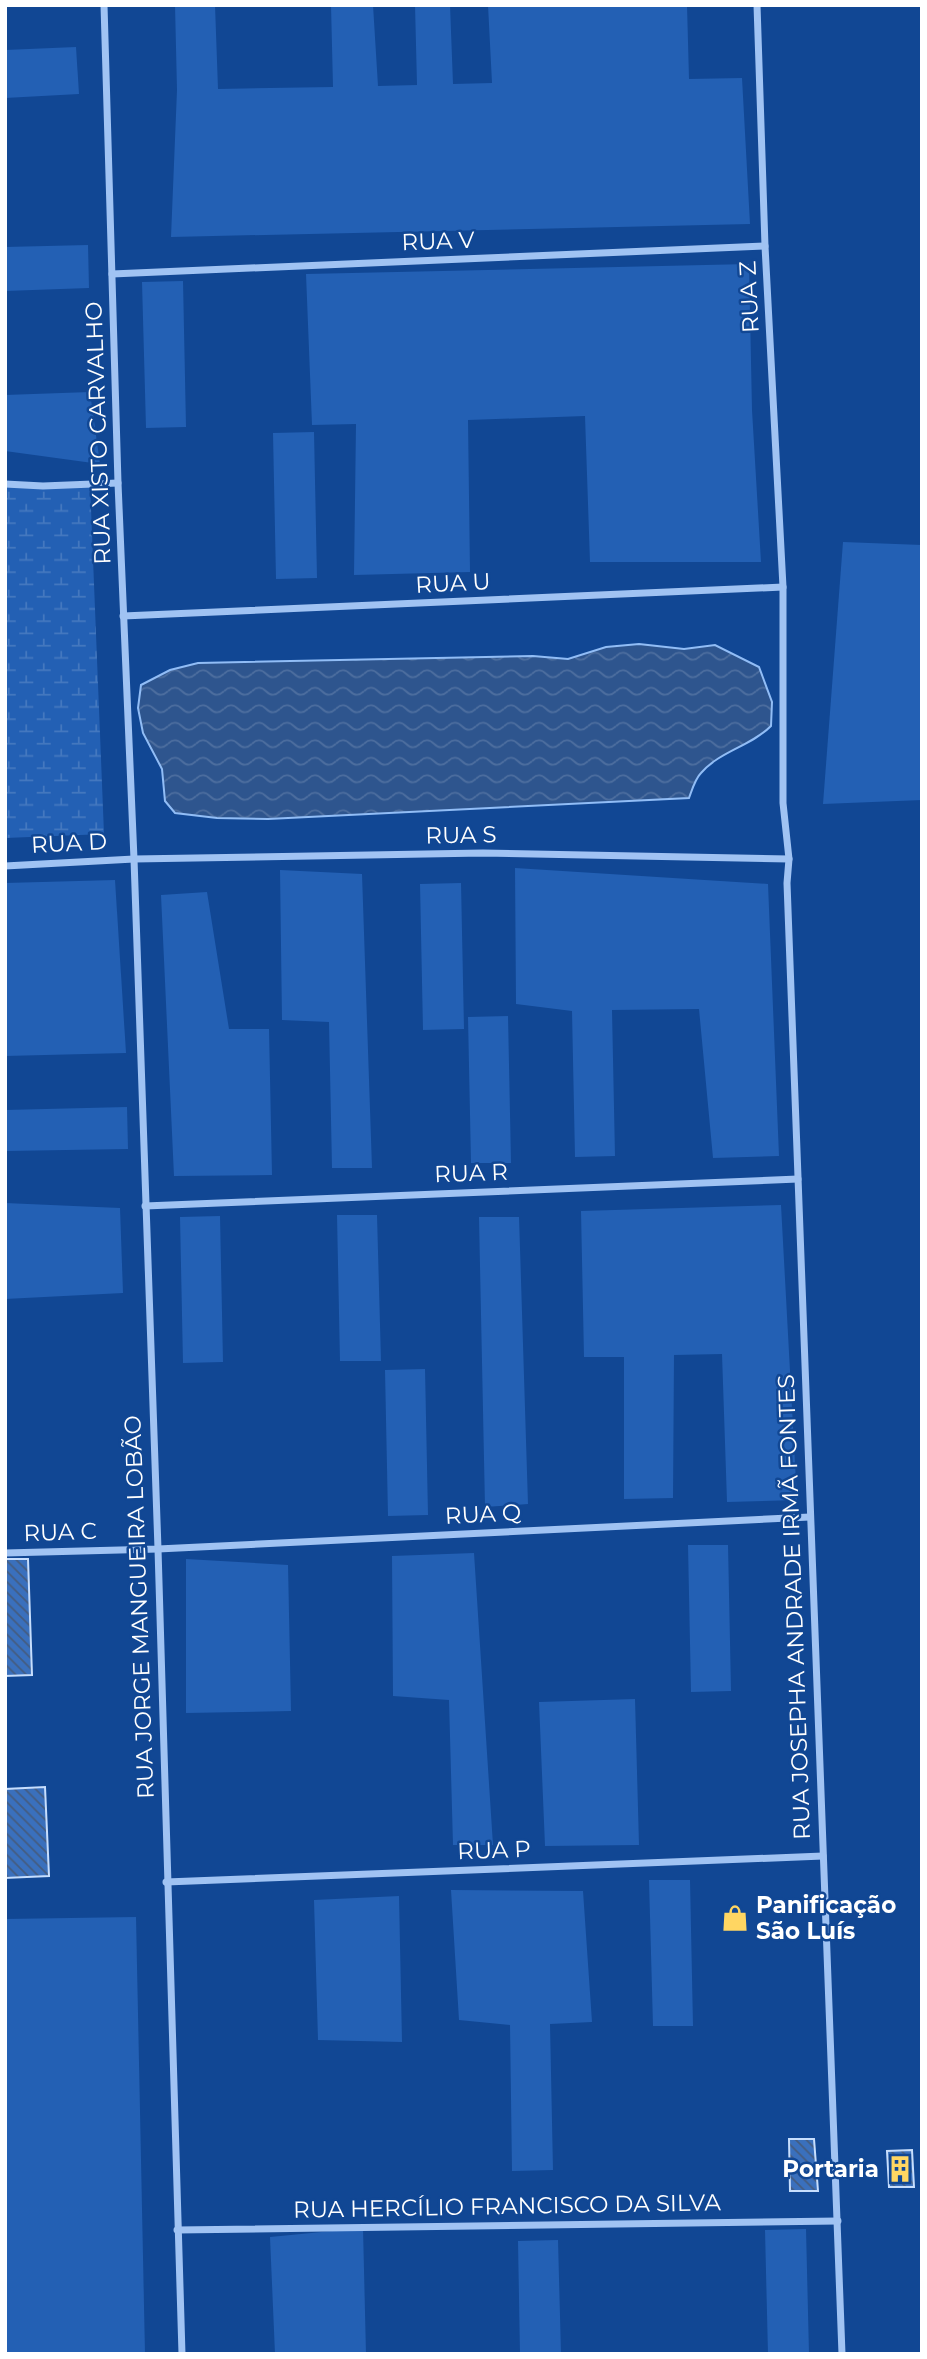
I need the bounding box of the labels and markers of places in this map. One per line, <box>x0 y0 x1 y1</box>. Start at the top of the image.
place label: Panificação São Luís <box>756 1891 896 1945</box>
shop icon: Panificação São Luís <box>720 1903 750 1933</box>
building icon: Portaria <box>885 2154 915 2184</box>
place label: Portaria <box>782 2155 879 2183</box>

